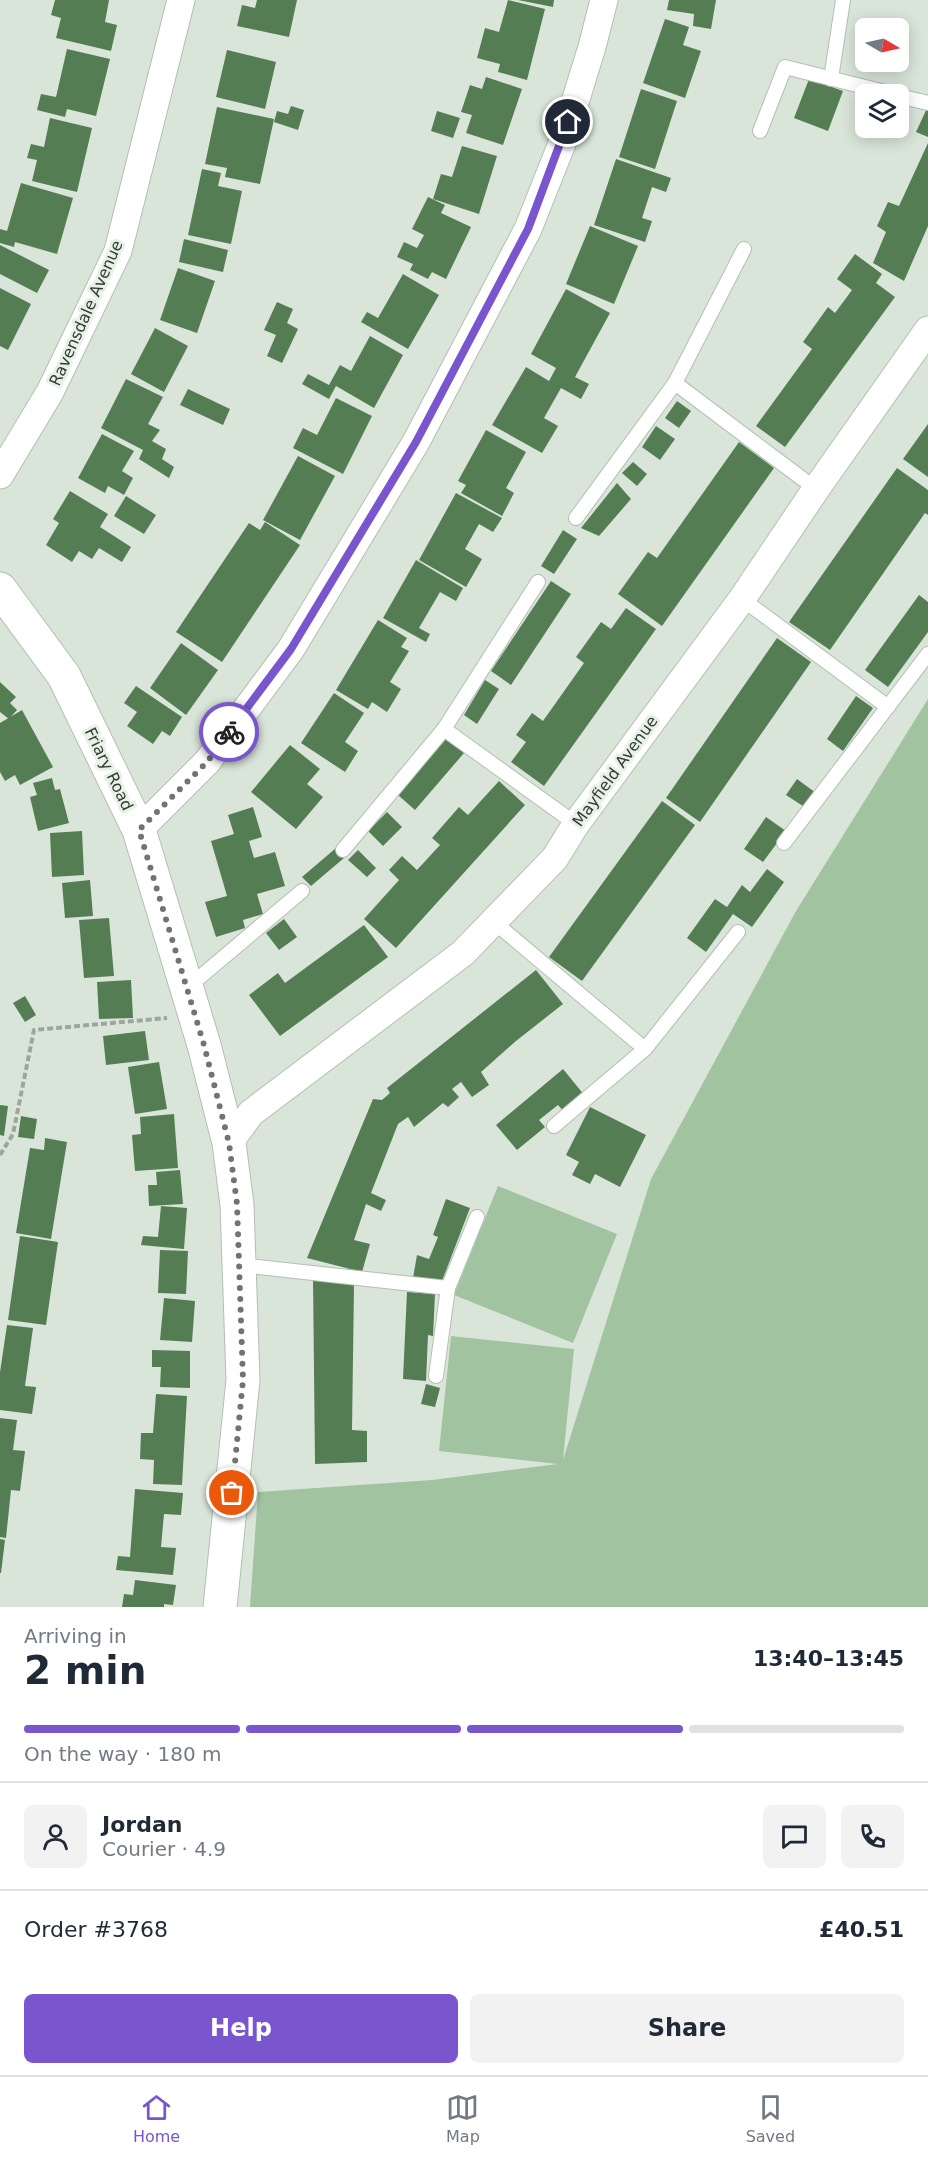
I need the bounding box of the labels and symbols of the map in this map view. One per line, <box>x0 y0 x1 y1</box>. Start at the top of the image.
north arrow <box>855 18 909 72</box>
pin <box>542 96 593 147</box>
street label: Ravensdale Avenue <box>45 237 127 389</box>
courier <box>199 702 259 762</box>
street label: Mayfield Avenue <box>568 712 662 830</box>
street label: Friary Road <box>81 724 137 814</box>
pin <box>206 1467 257 1518</box>

